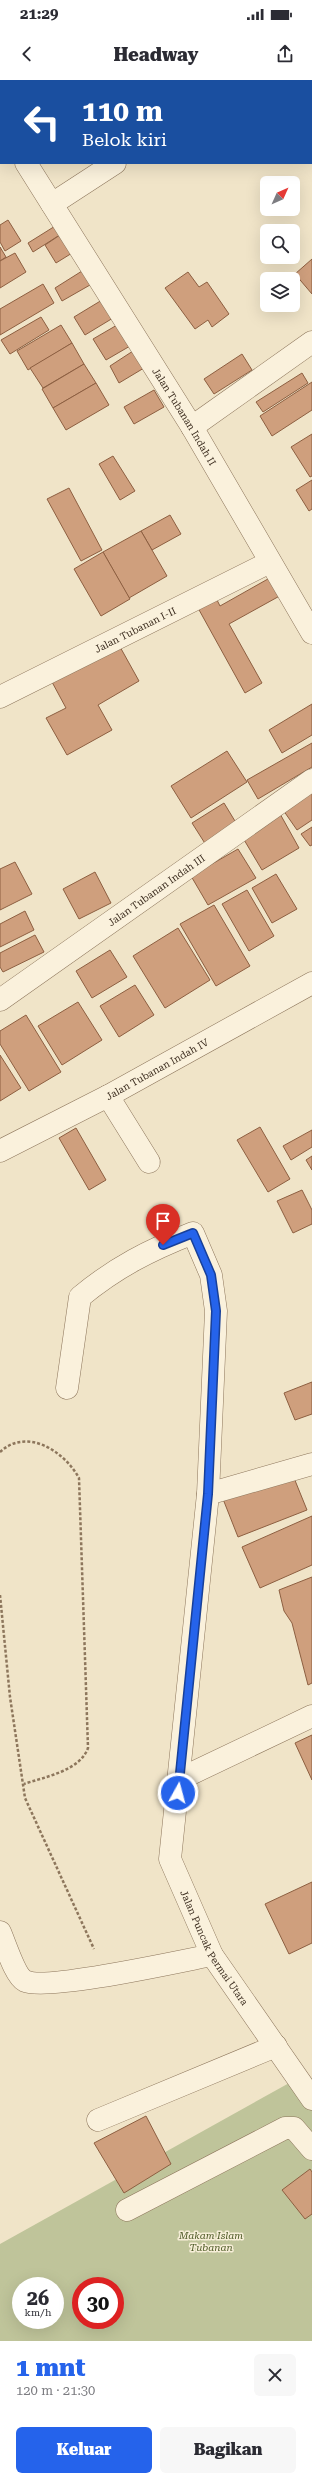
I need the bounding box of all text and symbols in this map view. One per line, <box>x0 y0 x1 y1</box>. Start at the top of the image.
text: 21:29 <box>20 5 58 23</box>
icon: back <box>16 43 38 65</box>
icon: share <box>274 43 296 65</box>
text: Headway <box>113 44 199 65</box>
text: 110 m <box>82 95 163 128</box>
icon: left <box>16 96 68 148</box>
text: Belok kiri <box>82 129 167 150</box>
north arrow <box>260 176 300 216</box>
map controls <box>260 176 300 312</box>
button: search <box>260 224 300 264</box>
button: layers <box>260 272 300 312</box>
street label: Jalan Tubanan Indah II <box>150 366 218 468</box>
street label: Jalan Tubanan I-II <box>93 605 178 655</box>
street label: Jalan Tubanan Indah III <box>106 852 207 928</box>
street label: Jalan Tubanan Indah IV <box>104 1037 210 1102</box>
pin <box>146 1204 180 1245</box>
icon: arrive <box>152 1210 174 1232</box>
position arrow <box>157 1772 199 1814</box>
street label: Jalan Puncak Permai Utara <box>178 1888 250 2008</box>
park label: Makam Islam Tubanan <box>178 2230 243 2253</box>
speed limit sign: 30 <box>72 2277 124 2329</box>
text: 26 <box>27 2286 49 2310</box>
text: km/h <box>25 2307 51 2318</box>
text: 1 mnt <box>16 2354 85 2382</box>
button: close <box>254 2354 296 2396</box>
text: 120 m · 21:30 <box>16 2383 95 2398</box>
button: Keluar <box>16 2427 152 2473</box>
button: Bagikan <box>160 2427 296 2473</box>

